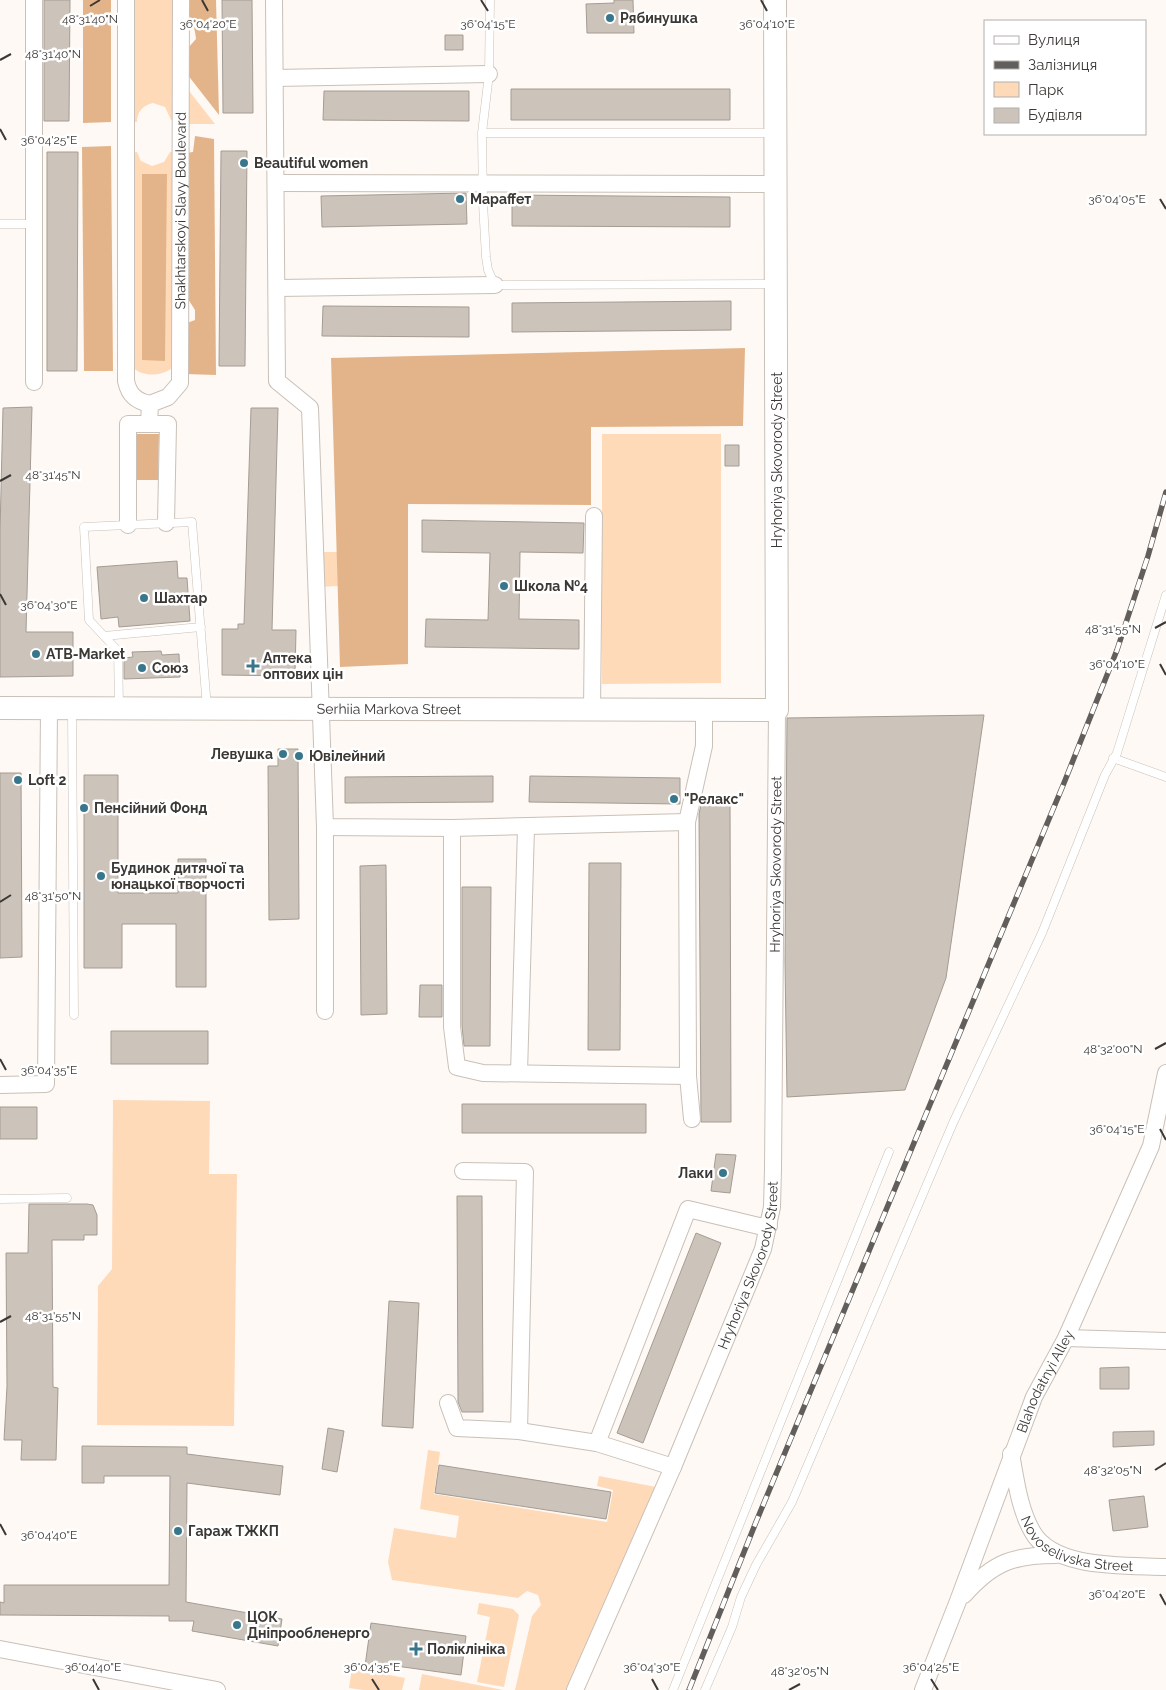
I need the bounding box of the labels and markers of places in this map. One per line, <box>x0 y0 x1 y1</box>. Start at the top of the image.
place label: Рябинушка <box>620 10 698 26</box>
marker: Рябинушка <box>604 12 616 24</box>
place label: Beautiful women <box>254 155 368 171</box>
marker: Beautiful women <box>238 157 250 169</box>
place label: Мараffет <box>470 191 531 207</box>
marker: Мараffет <box>454 193 466 205</box>
place label: Школа №4 <box>514 578 588 594</box>
marker: Школа №4 <box>498 580 510 592</box>
place label: Шахтар <box>154 590 207 606</box>
marker: Шахтар <box>138 592 150 604</box>
place label: ATB-Market <box>46 646 126 662</box>
marker: ATB-Market <box>30 648 42 660</box>
place label: Аптека оптових цін <box>263 650 343 682</box>
place label: Союз <box>152 660 189 676</box>
marker: Аптека оптових цін <box>247 660 259 672</box>
marker: Союз <box>136 662 148 674</box>
place label: Левушка <box>211 746 273 762</box>
marker: Левушка <box>277 748 289 760</box>
place label: Ювілейний <box>309 748 385 764</box>
marker: Ювілейний <box>293 750 305 762</box>
place label: Loft 2 <box>28 772 66 788</box>
marker: Loft 2 <box>12 774 24 786</box>
place label: "Релакс" <box>684 791 744 807</box>
marker: "Релакс" <box>668 793 680 805</box>
place label: Пенсійний Фонд <box>94 800 208 816</box>
marker: Пенсійний Фонд <box>78 802 90 814</box>
place label: Будинок дитячої та юнацької творчості <box>111 860 245 892</box>
marker: Будинок дитячої та юнацької творчості <box>95 870 107 882</box>
place label: Лаки <box>678 1165 713 1181</box>
marker: Лаки <box>717 1167 729 1179</box>
place label: Гараж ТЖКП <box>188 1523 279 1539</box>
marker: Гараж ТЖКП <box>172 1525 184 1537</box>
place label: ЦОК Дніпрообленерго <box>247 1609 370 1641</box>
marker: ЦОК Дніпрообленерго <box>231 1619 243 1631</box>
place label: Поліклініка <box>427 1641 505 1657</box>
marker: Поліклініка <box>409 1642 423 1656</box>

